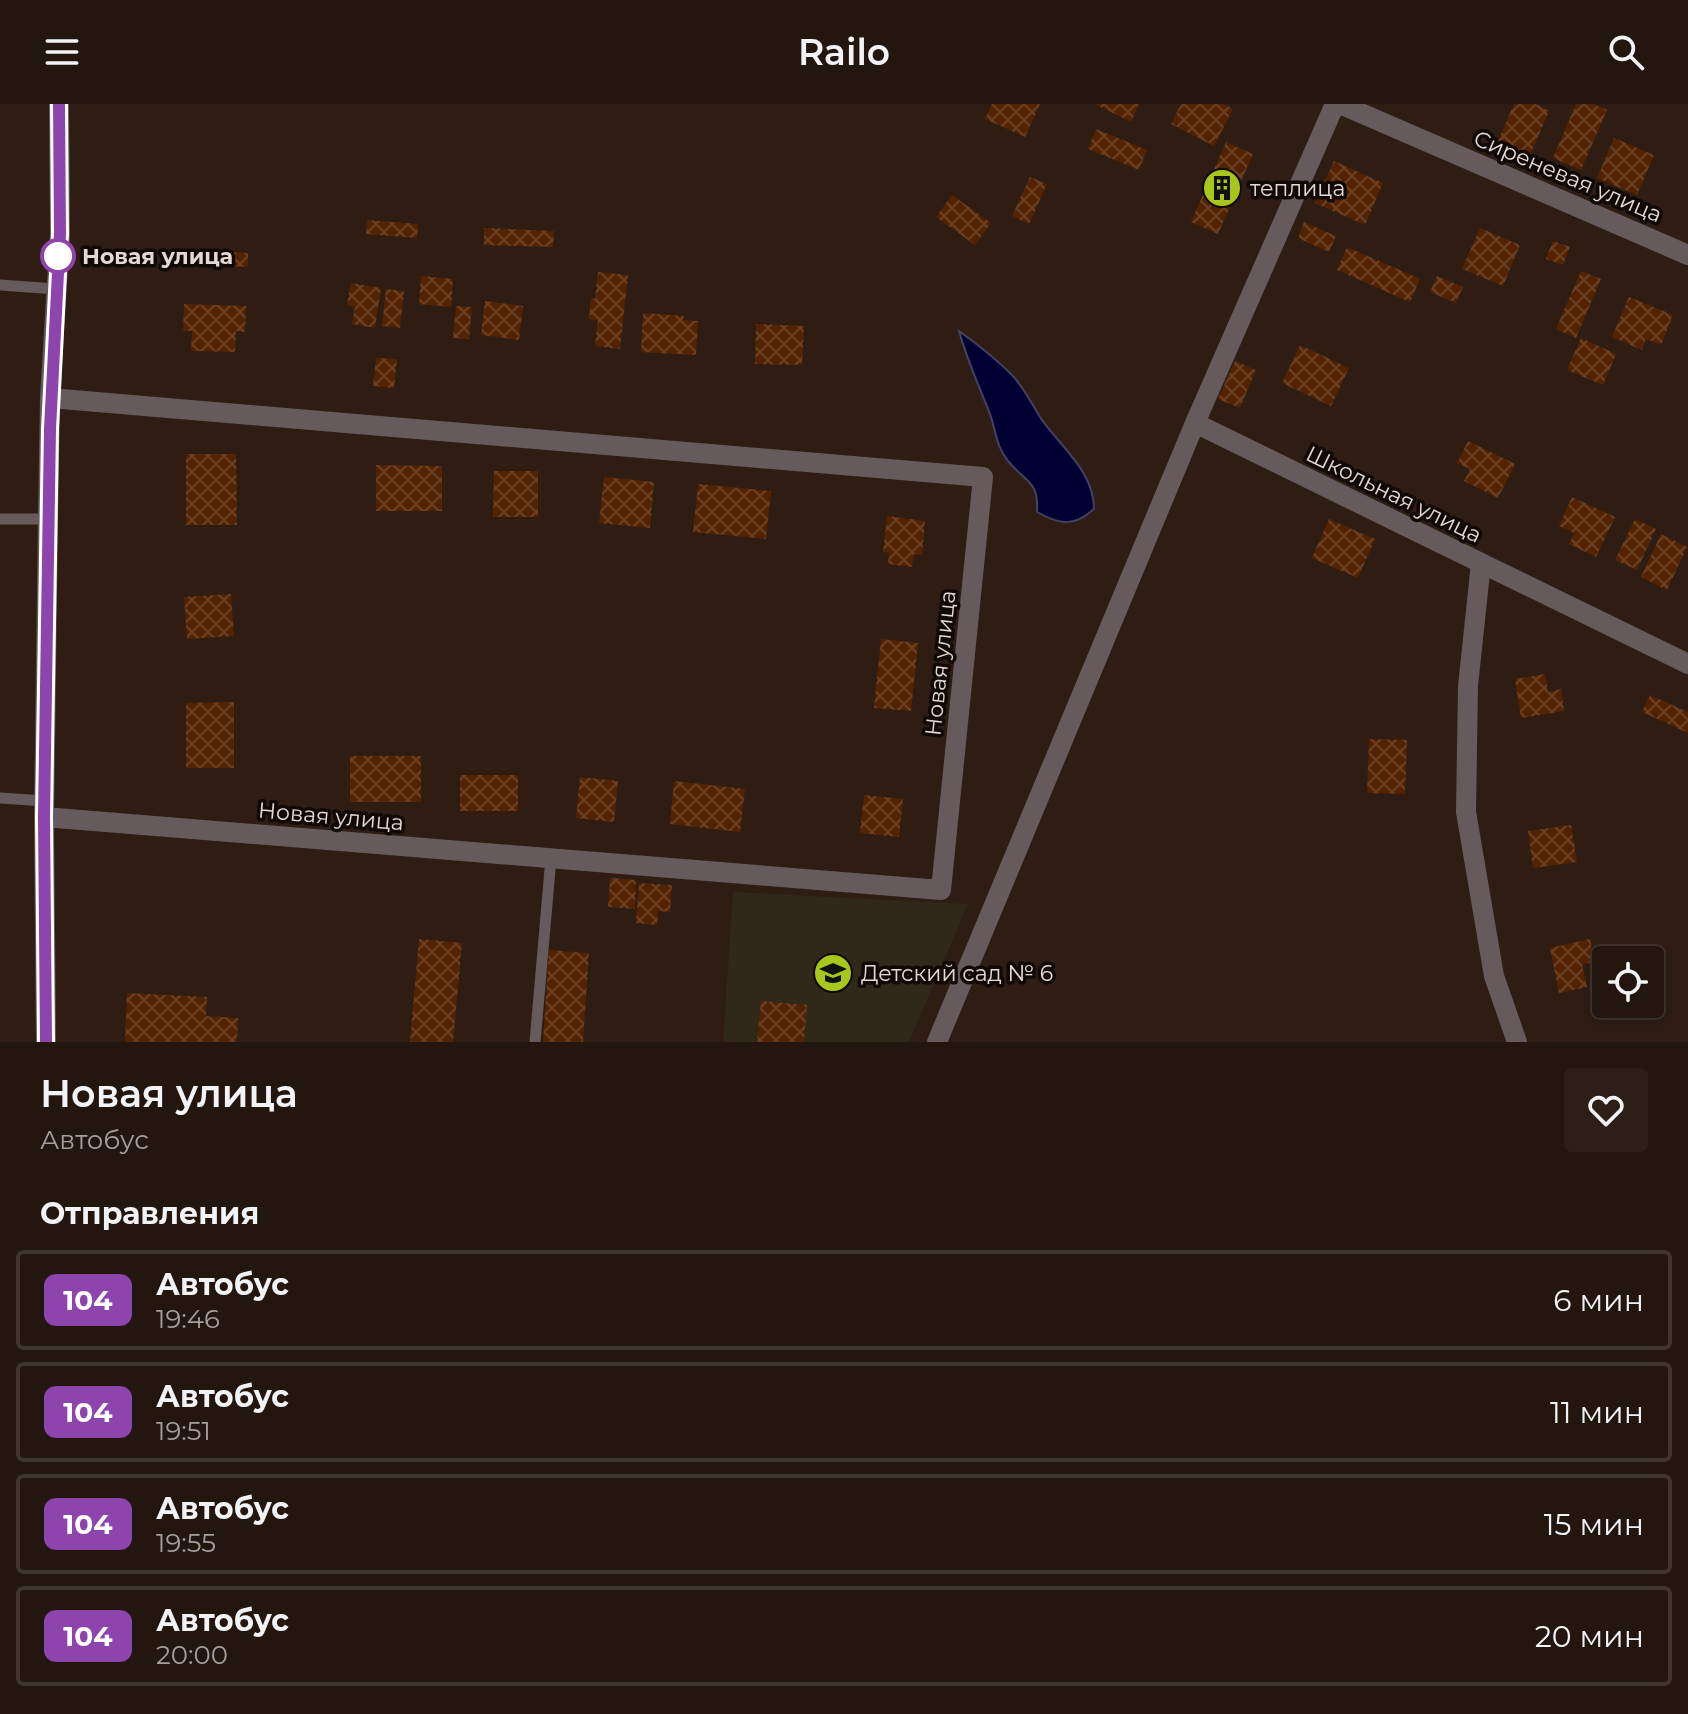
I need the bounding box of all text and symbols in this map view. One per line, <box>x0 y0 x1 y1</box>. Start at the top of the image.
icon: menu <box>40 30 84 74</box>
text: Railo <box>798 30 890 74</box>
icon: search <box>1604 30 1648 74</box>
street label: Сиреневая улица <box>1470 125 1666 228</box>
building icon: теплица <box>1201 167 1243 209</box>
place label: теплица <box>1250 175 1345 202</box>
marker: Новая улица <box>41 239 75 273</box>
place label: Новая улица <box>82 243 233 270</box>
street label: Школьная улица <box>1302 440 1486 549</box>
street label: Новая улица <box>919 589 962 737</box>
street label: Новая улица <box>257 797 405 836</box>
map controls <box>1592 946 1664 1018</box>
button: locate <box>1592 946 1664 1018</box>
school or university icon: Детский сад № 6 <box>812 952 854 994</box>
place label: Детский сад № 6 <box>861 960 1053 987</box>
button: heart <box>1564 1068 1648 1152</box>
text: Новая улица <box>40 1070 298 1117</box>
text: Автобус <box>40 1124 149 1156</box>
text: Отправления <box>40 1195 259 1232</box>
text: Автобус <box>156 1266 289 1303</box>
text: 6 мин <box>1553 1282 1644 1319</box>
text: 104 <box>63 1283 113 1317</box>
text: 19:46 <box>156 1303 220 1335</box>
text: Автобус <box>156 1378 289 1415</box>
text: 11 мин <box>1550 1394 1644 1431</box>
text: 104 <box>63 1395 113 1429</box>
text: 19:51 <box>156 1415 211 1447</box>
text: Автобус <box>156 1490 289 1527</box>
text: 15 мин <box>1544 1506 1644 1543</box>
text: 104 <box>63 1507 113 1541</box>
text: 19:55 <box>156 1527 216 1559</box>
text: Автобус <box>156 1602 289 1639</box>
text: 20 мин <box>1535 1618 1644 1655</box>
text: 104 <box>63 1619 113 1653</box>
text: 20:00 <box>156 1639 228 1671</box>

